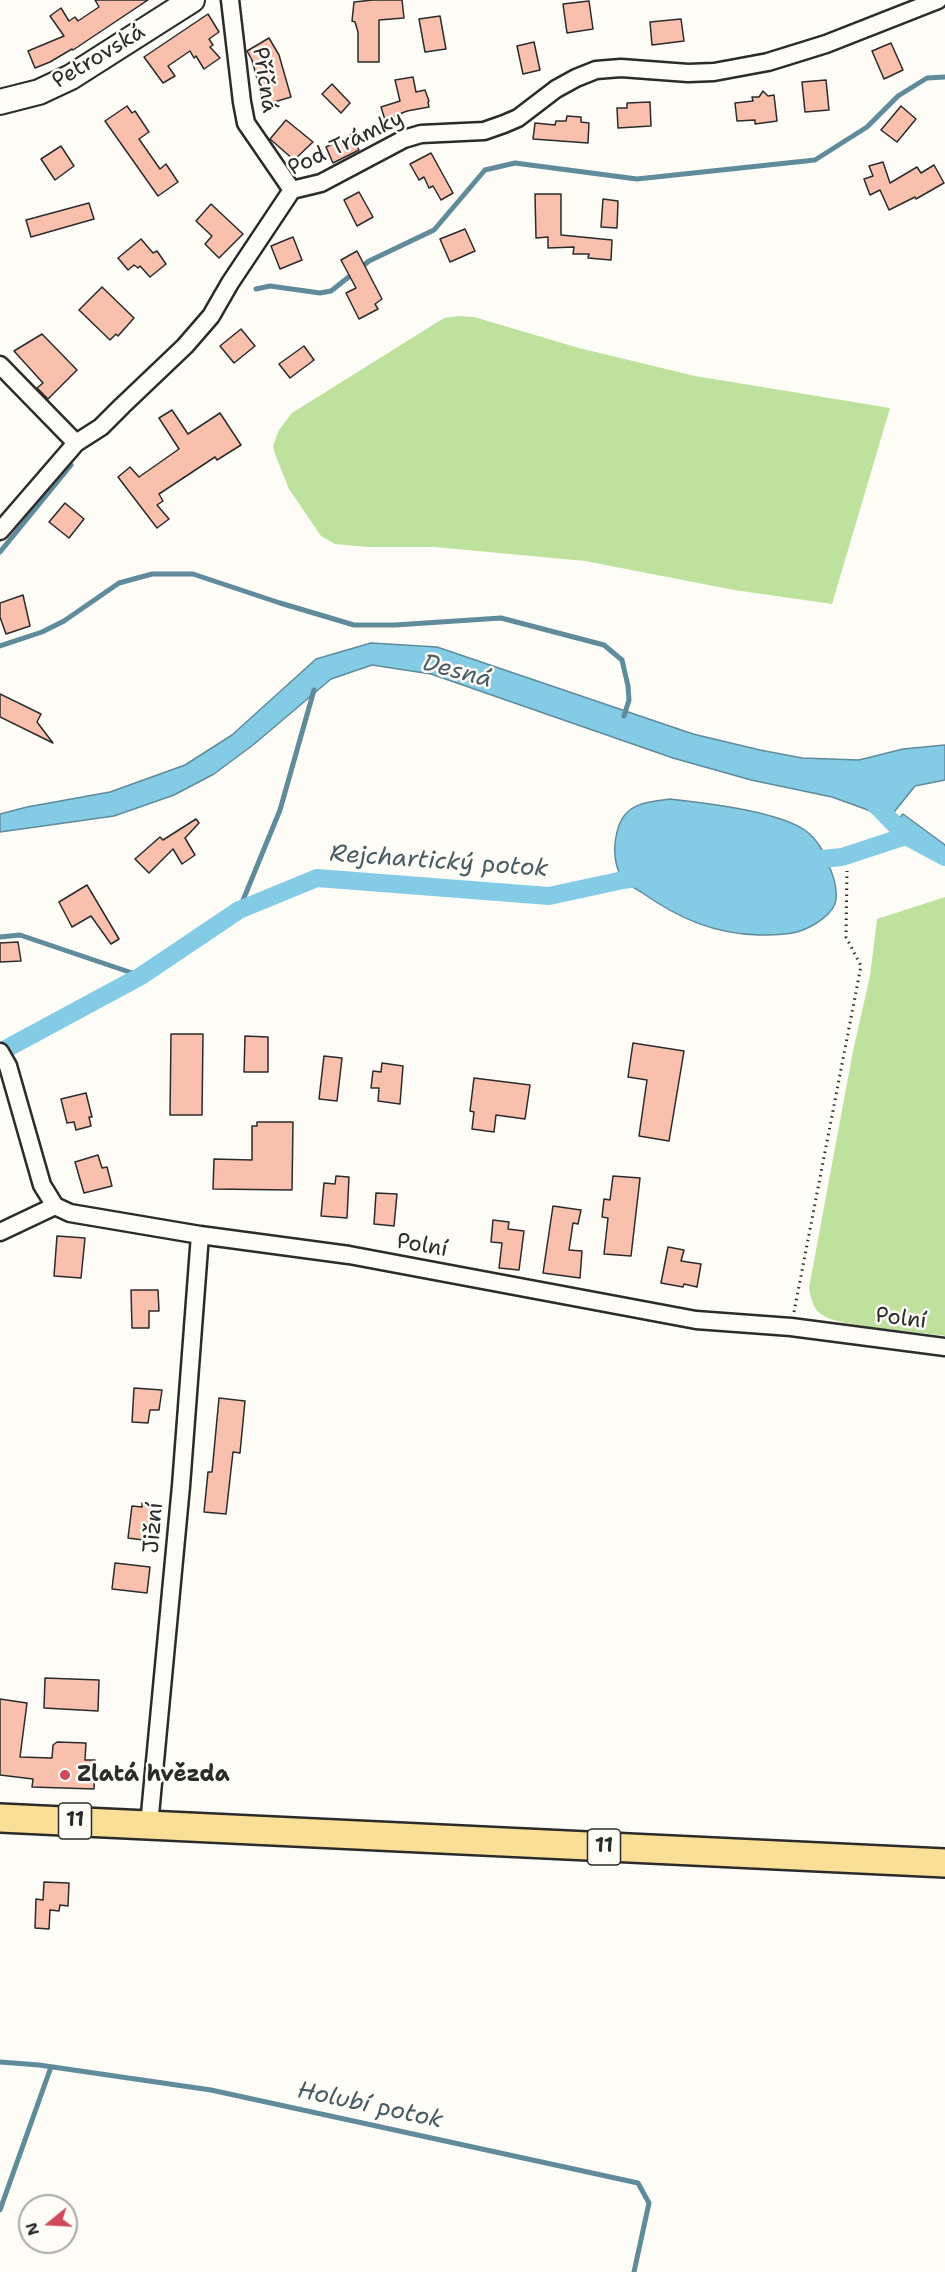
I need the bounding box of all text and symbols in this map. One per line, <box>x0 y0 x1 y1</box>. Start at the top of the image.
street label: Petrovská <box>48 19 150 95</box>
street label: Příčná <box>246 45 282 115</box>
street label: Pod Trámky <box>284 106 408 182</box>
water label: Desná <box>419 649 495 695</box>
water label: Rejchartický potok <box>329 840 549 884</box>
street label: Polní <box>394 1229 450 1263</box>
street label: Polní <box>874 1303 928 1335</box>
street label: Jižní <box>139 1501 169 1555</box>
place label: Zlatá hvězda <box>77 1762 230 1788</box>
marker: Zlatá hvězda <box>58 1768 72 1782</box>
road number: 11 <box>58 1803 92 1839</box>
road number: 11 <box>588 1829 620 1865</box>
water label: Holubí potok <box>295 2077 445 2135</box>
north arrow <box>18 2194 78 2254</box>
text: N <box>20 2220 44 2238</box>

